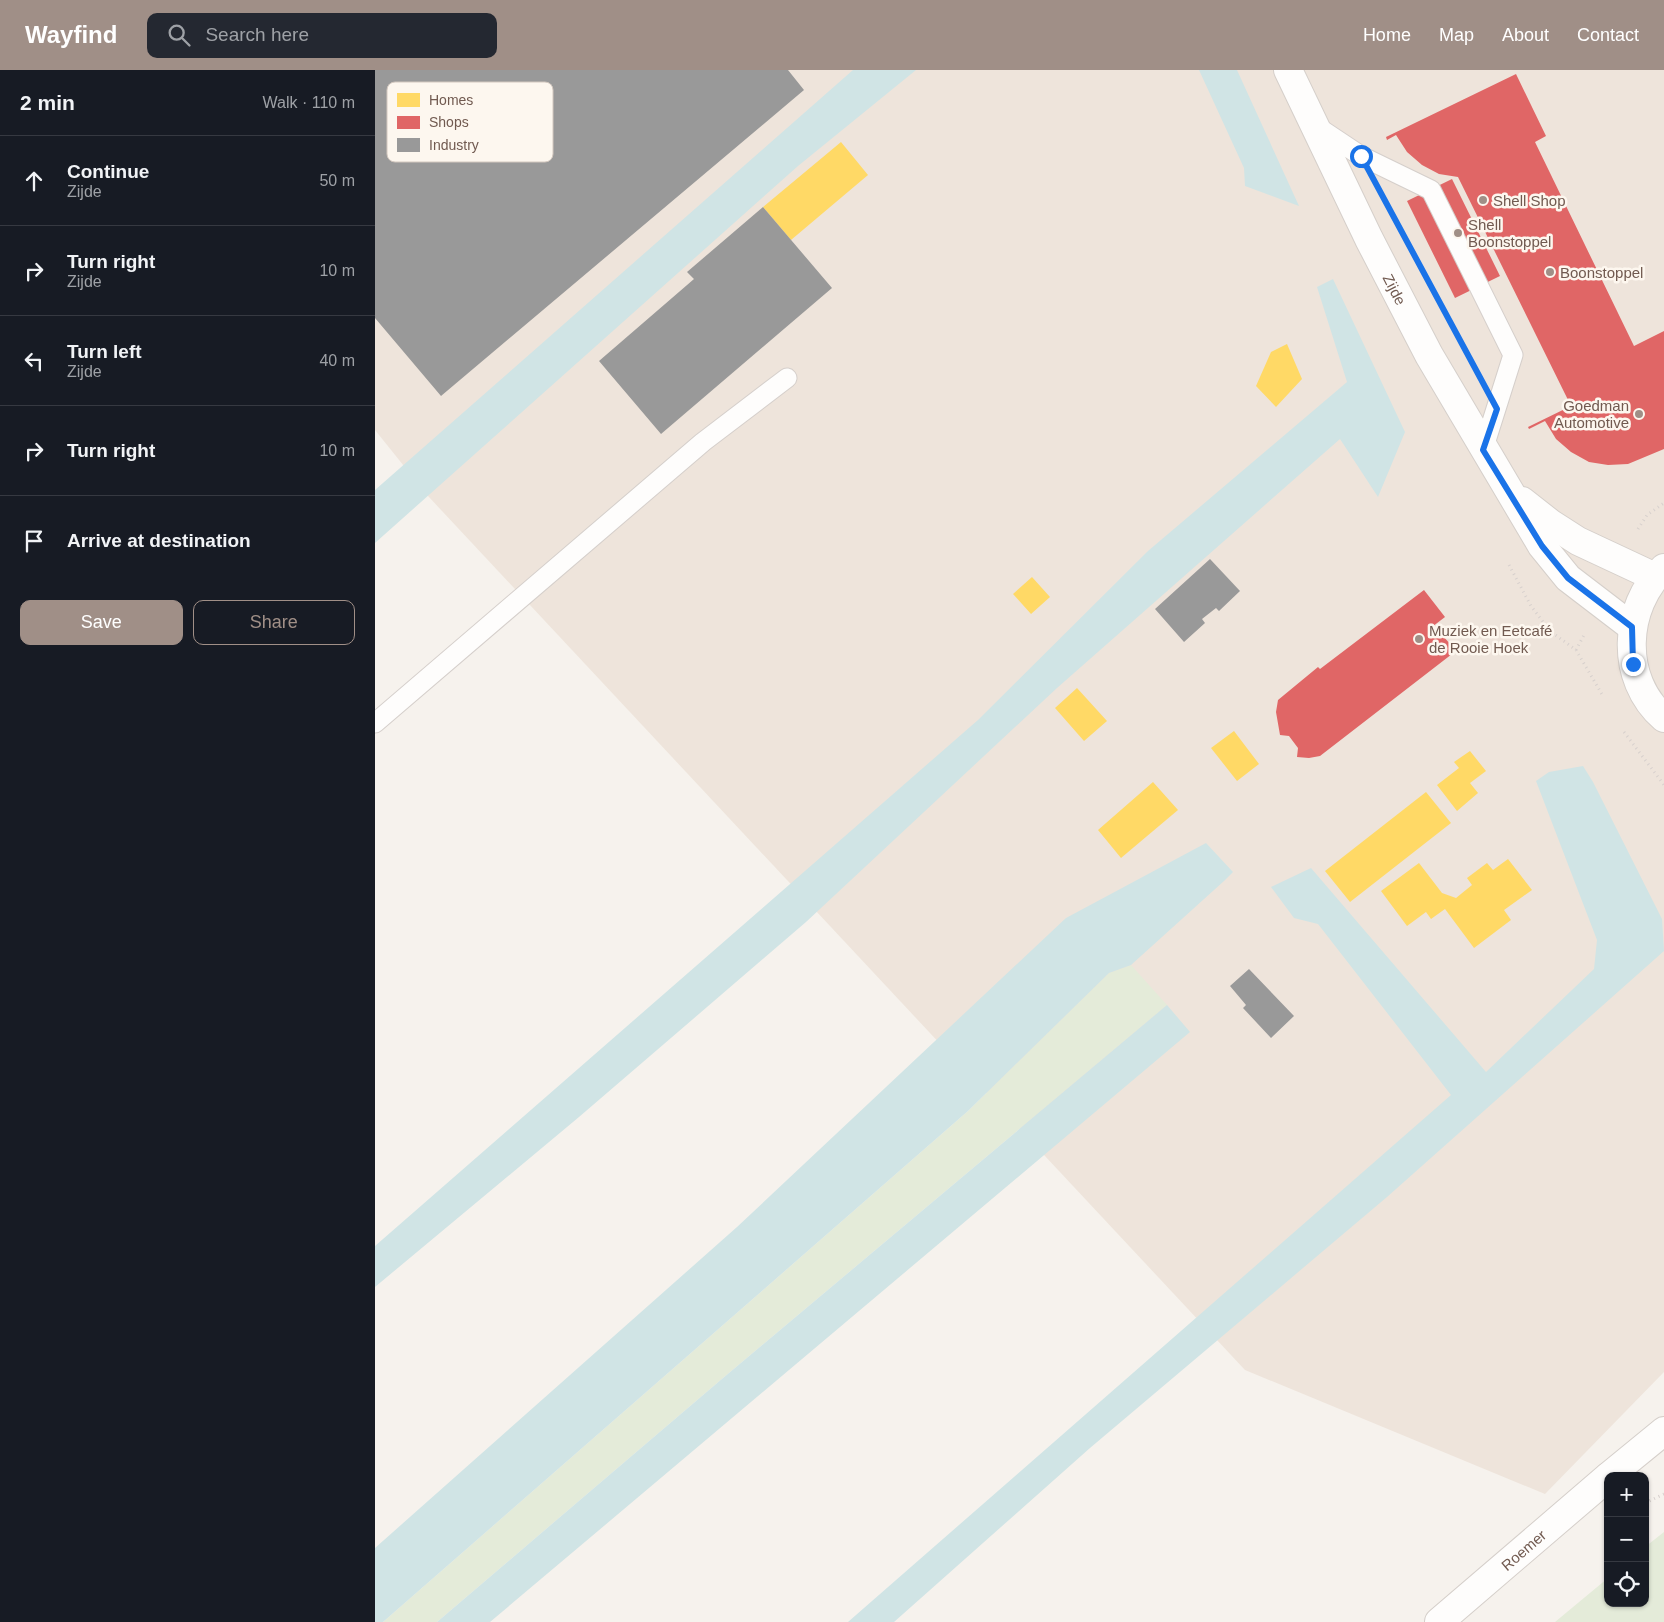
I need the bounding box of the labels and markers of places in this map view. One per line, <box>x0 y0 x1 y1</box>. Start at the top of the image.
place label: Shell Shop <box>1493 192 1566 209</box>
marker: Shell Shop <box>1477 194 1489 206</box>
place label: Shell Boonstoppel <box>1468 216 1551 250</box>
marker: Shell Boonstoppel <box>1452 227 1464 239</box>
place label: Boonstoppel <box>1560 264 1643 281</box>
marker: Boonstoppel <box>1544 266 1556 278</box>
place label: Goedman Automotive <box>1554 397 1629 431</box>
marker: Goedman Automotive <box>1633 408 1645 420</box>
place label: Muziek en Eetcafé de Rooie Hoek <box>1429 622 1552 656</box>
marker: Muziek en Eetcafé de Rooie Hoek <box>1413 633 1425 645</box>

